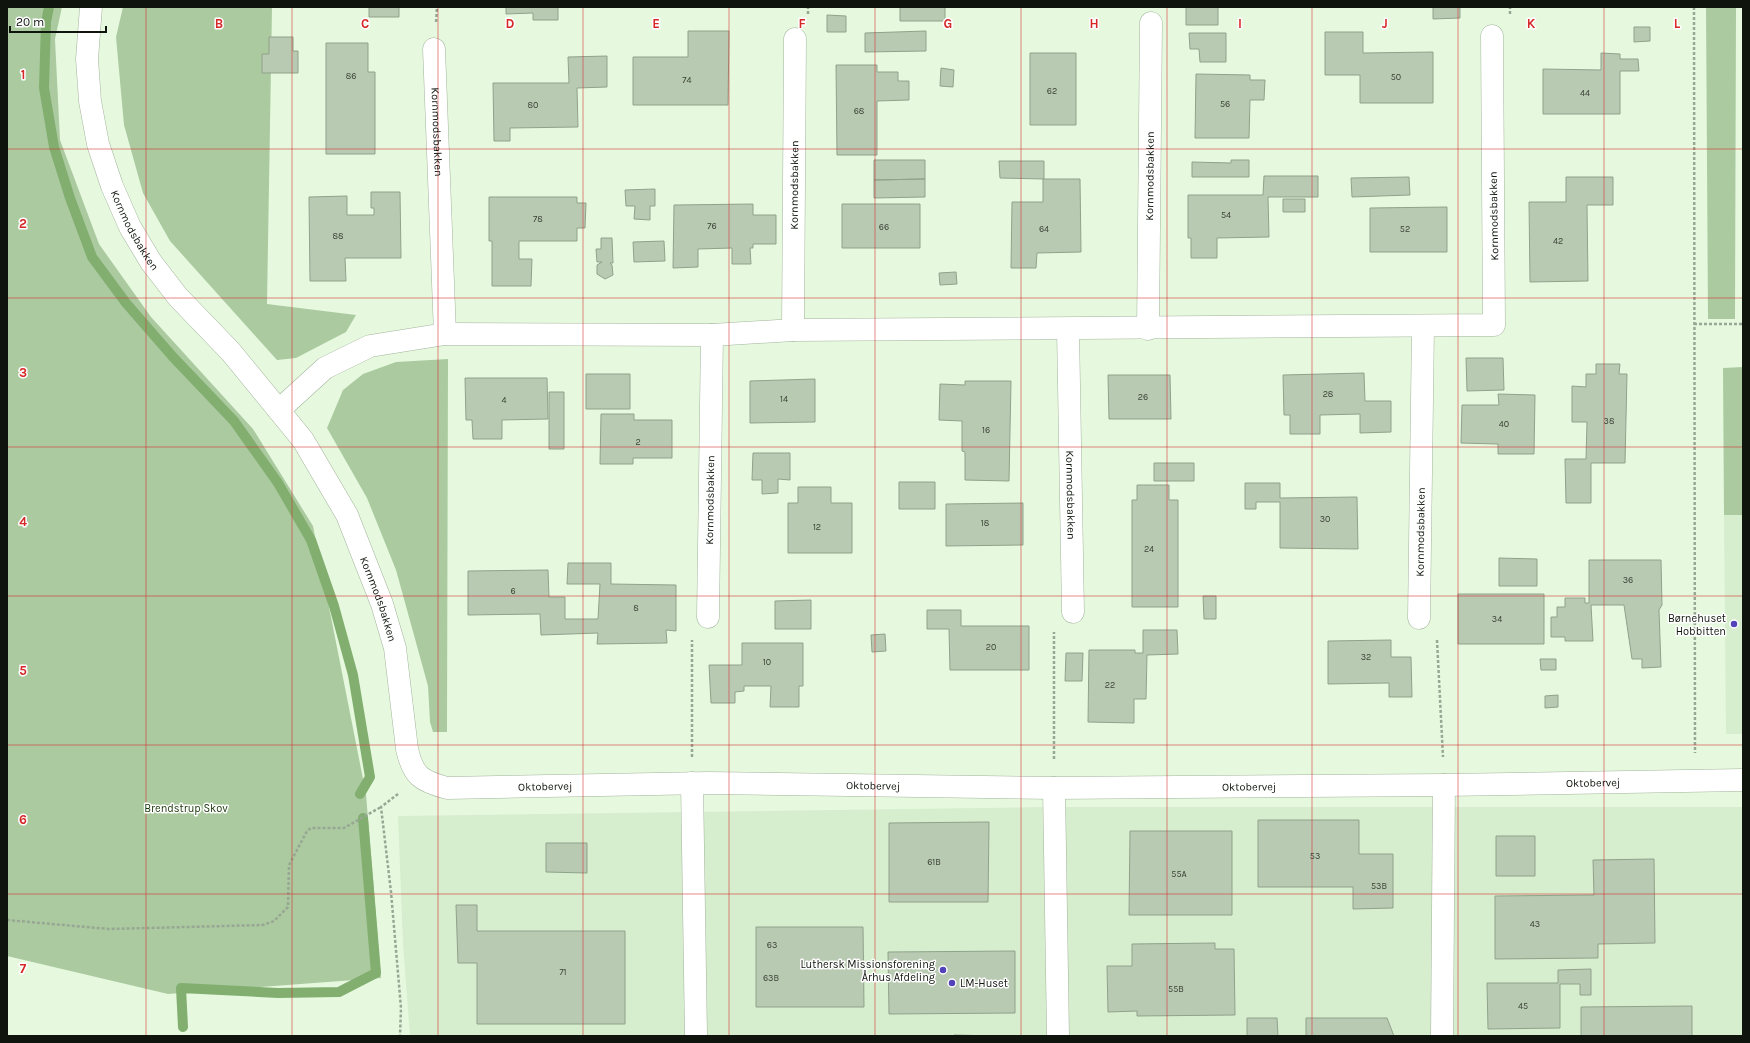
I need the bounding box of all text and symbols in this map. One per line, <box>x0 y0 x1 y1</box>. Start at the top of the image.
scale bar <box>10 8 106 34</box>
text: 20 m <box>16 15 44 29</box>
text: B <box>215 16 223 31</box>
text: C <box>361 16 369 31</box>
text: D <box>506 16 515 31</box>
text: E <box>652 16 660 31</box>
text: F <box>798 16 806 31</box>
text: G <box>944 16 952 31</box>
text: H <box>1089 16 1099 31</box>
text: I <box>1238 16 1242 31</box>
text: J <box>1382 16 1388 31</box>
text: K <box>1527 16 1536 31</box>
text: L <box>1674 16 1681 31</box>
text: 1 <box>21 67 25 82</box>
house number: 86 <box>346 71 356 81</box>
house number: 50 <box>1391 72 1401 82</box>
house number: 74 <box>682 75 692 85</box>
house number: 62 <box>1047 86 1057 96</box>
street label: Kornmodsbakken <box>429 87 445 177</box>
house number: 44 <box>1580 88 1590 98</box>
house number: 56 <box>1220 99 1230 109</box>
house number: 80 <box>528 100 538 110</box>
house number: 68 <box>854 106 865 116</box>
street label: Kornmodsbakken <box>1143 131 1156 221</box>
street label: Kornmodsbakken <box>787 140 801 230</box>
street label: Kornmodsbakken <box>1487 171 1501 261</box>
street label: Kornmodsbakken <box>108 188 161 273</box>
house number: 54 <box>1221 210 1231 220</box>
house number: 78 <box>533 214 543 224</box>
text: 2 <box>19 216 27 231</box>
house number: 76 <box>707 221 717 231</box>
house number: 66 <box>879 222 889 232</box>
house number: 64 <box>1039 224 1049 234</box>
house number: 52 <box>1400 224 1410 234</box>
house number: 88 <box>332 231 344 241</box>
house number: 42 <box>1553 236 1563 246</box>
text: 3 <box>19 365 27 380</box>
house number: 28 <box>1323 389 1334 399</box>
house number: 26 <box>1138 392 1148 402</box>
house number: 14 <box>780 394 788 404</box>
house number: 4 <box>501 395 507 405</box>
house number: 38 <box>1604 416 1615 426</box>
house number: 40 <box>1499 419 1509 429</box>
house number: 16 <box>982 425 990 435</box>
house number: 2 <box>635 437 641 447</box>
street label: Kornmodsbakken <box>1064 450 1078 540</box>
street label: Kornmodsbakken <box>703 455 717 545</box>
street label: Kornmodsbakken <box>1413 487 1427 577</box>
text: 4 <box>19 514 27 529</box>
house number: 30 <box>1320 514 1330 524</box>
house number: 18 <box>981 518 990 528</box>
house number: 12 <box>813 522 821 532</box>
house number: 24 <box>1144 544 1154 554</box>
street label: Kornmodsbakken <box>358 555 399 643</box>
house number: 36 <box>1623 575 1633 585</box>
house number: 6 <box>510 586 516 596</box>
house number: 8 <box>633 603 639 613</box>
place label: Børnehuset Hobbitten <box>1668 612 1726 638</box>
house number: 34 <box>1492 614 1502 624</box>
marker: Børnehuset Hobbitten <box>1729 619 1739 629</box>
house number: 20 <box>986 642 996 652</box>
house number: 32 <box>1361 652 1371 662</box>
house number: 10 <box>763 657 771 667</box>
text: 5 <box>19 663 27 678</box>
house number: 22 <box>1105 680 1115 690</box>
street label: Oktobervej <box>1566 776 1620 789</box>
street label: Oktobervej <box>846 778 900 792</box>
street label: Oktobervej <box>518 779 572 793</box>
street label: Oktobervej <box>1222 780 1276 793</box>
park label: Brendstrup Skov <box>144 802 228 815</box>
text: 6 <box>19 812 27 827</box>
house number: 53 <box>1310 851 1320 861</box>
house number: 61B <box>927 857 941 867</box>
house number: 55A <box>1171 869 1187 879</box>
house number: 53B <box>1371 881 1387 891</box>
house number: 43 <box>1530 919 1540 929</box>
house number: 63 <box>767 940 777 950</box>
place label: Luthersk Missionsforening Århus Afdeling <box>800 958 936 984</box>
text: 7 <box>20 961 27 976</box>
marker: Luthersk Missionsforening Århus Afdeling <box>938 965 948 975</box>
house number: 71 <box>559 967 567 977</box>
house number: 63B <box>763 973 779 983</box>
place label: LM-Huset <box>960 977 1008 990</box>
marker: LM-Huset <box>947 978 957 988</box>
house number: 55B <box>1168 984 1184 994</box>
house number: 45 <box>1518 1001 1528 1011</box>

